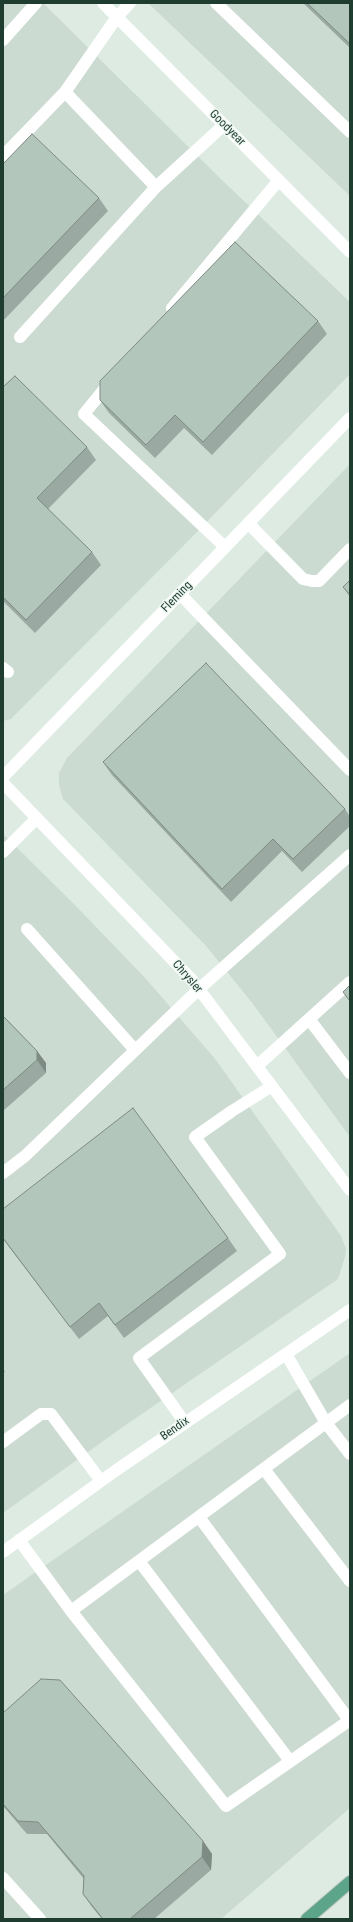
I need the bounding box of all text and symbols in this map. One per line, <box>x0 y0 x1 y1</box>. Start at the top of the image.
street label: Goodyear <box>206 107 248 149</box>
street label: Fleming <box>159 578 195 616</box>
street label: Chrysler <box>169 958 205 996</box>
street label: Bendix <box>158 1414 192 1444</box>

